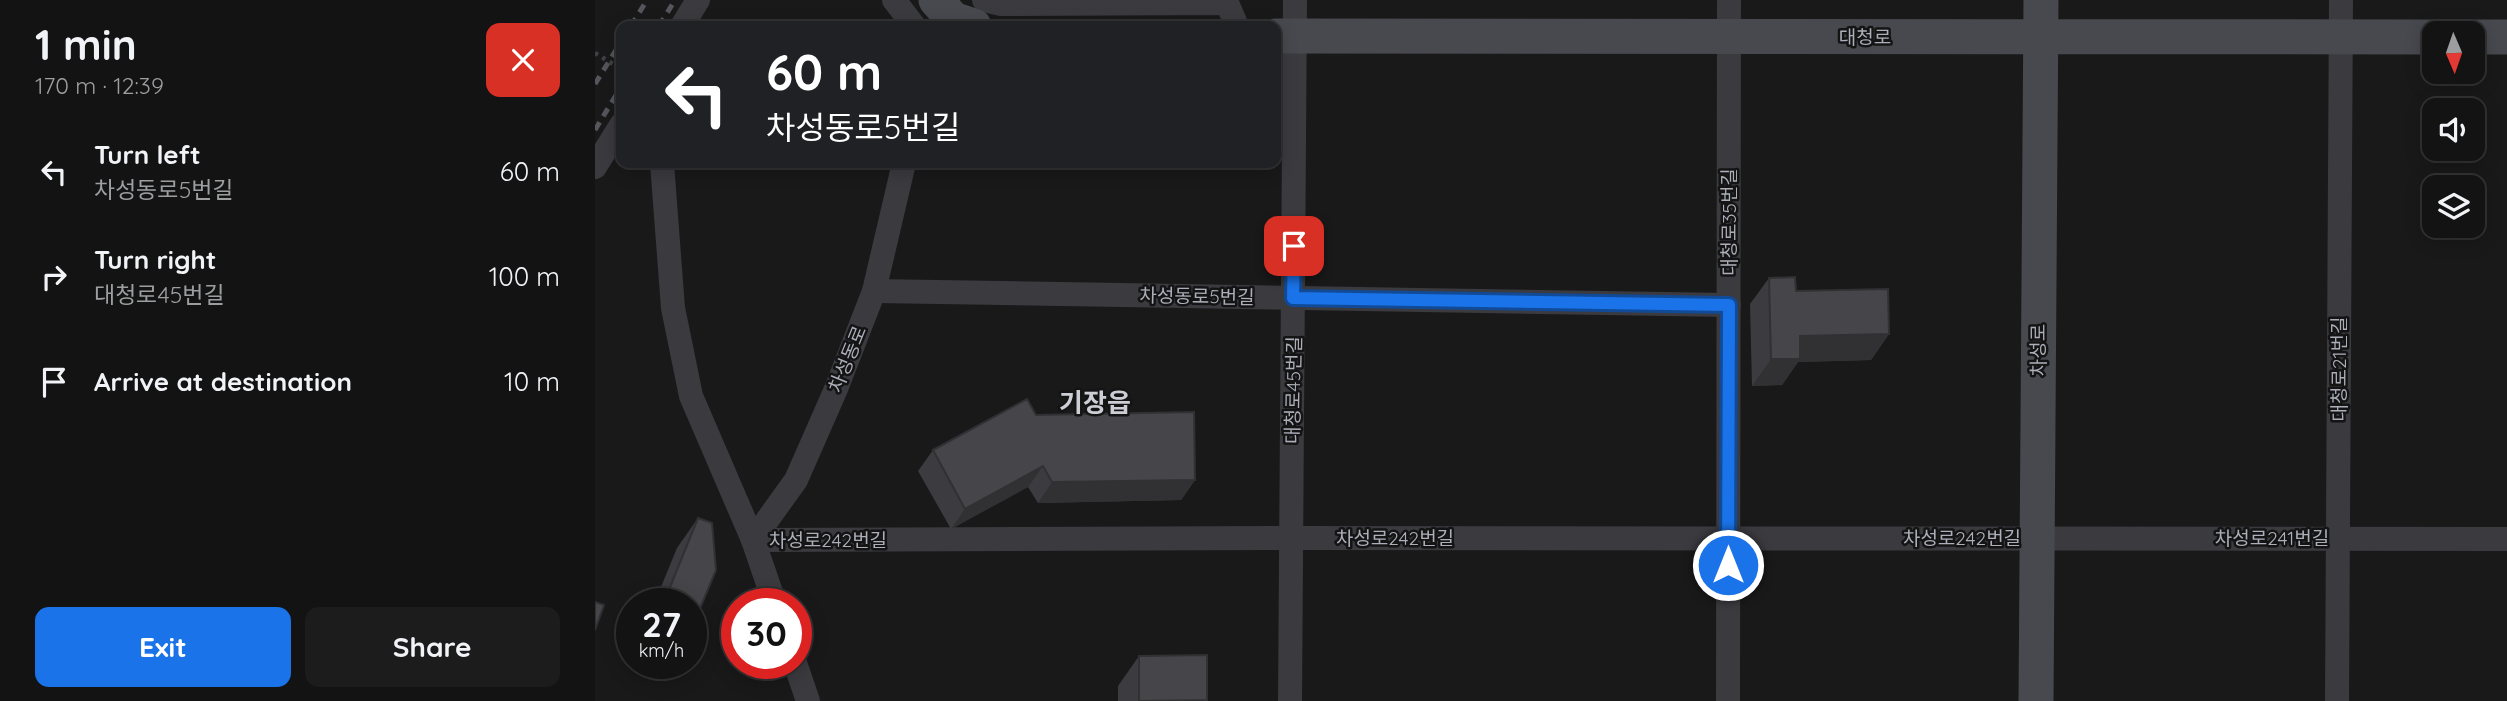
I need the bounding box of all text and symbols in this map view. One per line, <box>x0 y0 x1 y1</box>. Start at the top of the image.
text: 1 min <box>35 18 137 71</box>
north arrow <box>2422 21 2485 84</box>
map controls <box>2422 21 2485 238</box>
button: close <box>486 23 560 97</box>
street label: 대청로 <box>1839 25 1891 49</box>
text: 60 m <box>766 41 882 102</box>
icon: left <box>651 49 742 140</box>
text: 170 m · 12:39 <box>35 71 164 100</box>
button: sound <box>2422 98 2485 161</box>
text: 차성동로5번길 <box>766 107 960 147</box>
text: Turn left <box>94 138 201 171</box>
icon: left <box>35 153 73 191</box>
text: 60 m <box>500 155 560 188</box>
street label: 대청로35번길 <box>1717 168 1741 276</box>
text: 차성동로5번길 <box>94 175 234 204</box>
button: layers <box>2422 175 2485 238</box>
pin <box>1264 216 1324 276</box>
icon: arrive <box>1275 227 1313 265</box>
text: Turn right <box>94 243 216 276</box>
icon: right <box>35 258 73 296</box>
text: 100 m <box>489 260 560 293</box>
text: 대청로45번길 <box>94 280 225 309</box>
street label: 차성동로5번길 <box>1139 283 1255 309</box>
street label: 대청로21번길 <box>2327 317 2351 421</box>
street label: 차성동로 <box>823 322 871 396</box>
street label: 차성로 <box>2026 324 2050 376</box>
street label: 대청로45번길 <box>1280 336 1306 444</box>
icon: arrive <box>35 363 73 401</box>
text: Arrive at destination <box>94 365 352 398</box>
text: 10 m <box>504 365 560 398</box>
district label: 기장읍 <box>1059 386 1131 419</box>
street label: 차성로242번길 <box>1336 526 1454 550</box>
street label: 차성로242번길 <box>1903 526 2021 550</box>
street label: 차성로241번길 <box>2215 526 2329 550</box>
street label: 차성로242번길 <box>769 528 887 552</box>
position arrow <box>1691 528 1765 602</box>
speed limit sign: 30 <box>721 588 812 679</box>
text: 27 <box>642 602 681 646</box>
button: Exit <box>35 607 291 687</box>
button: Share <box>305 607 560 687</box>
text: km/h <box>639 639 684 662</box>

